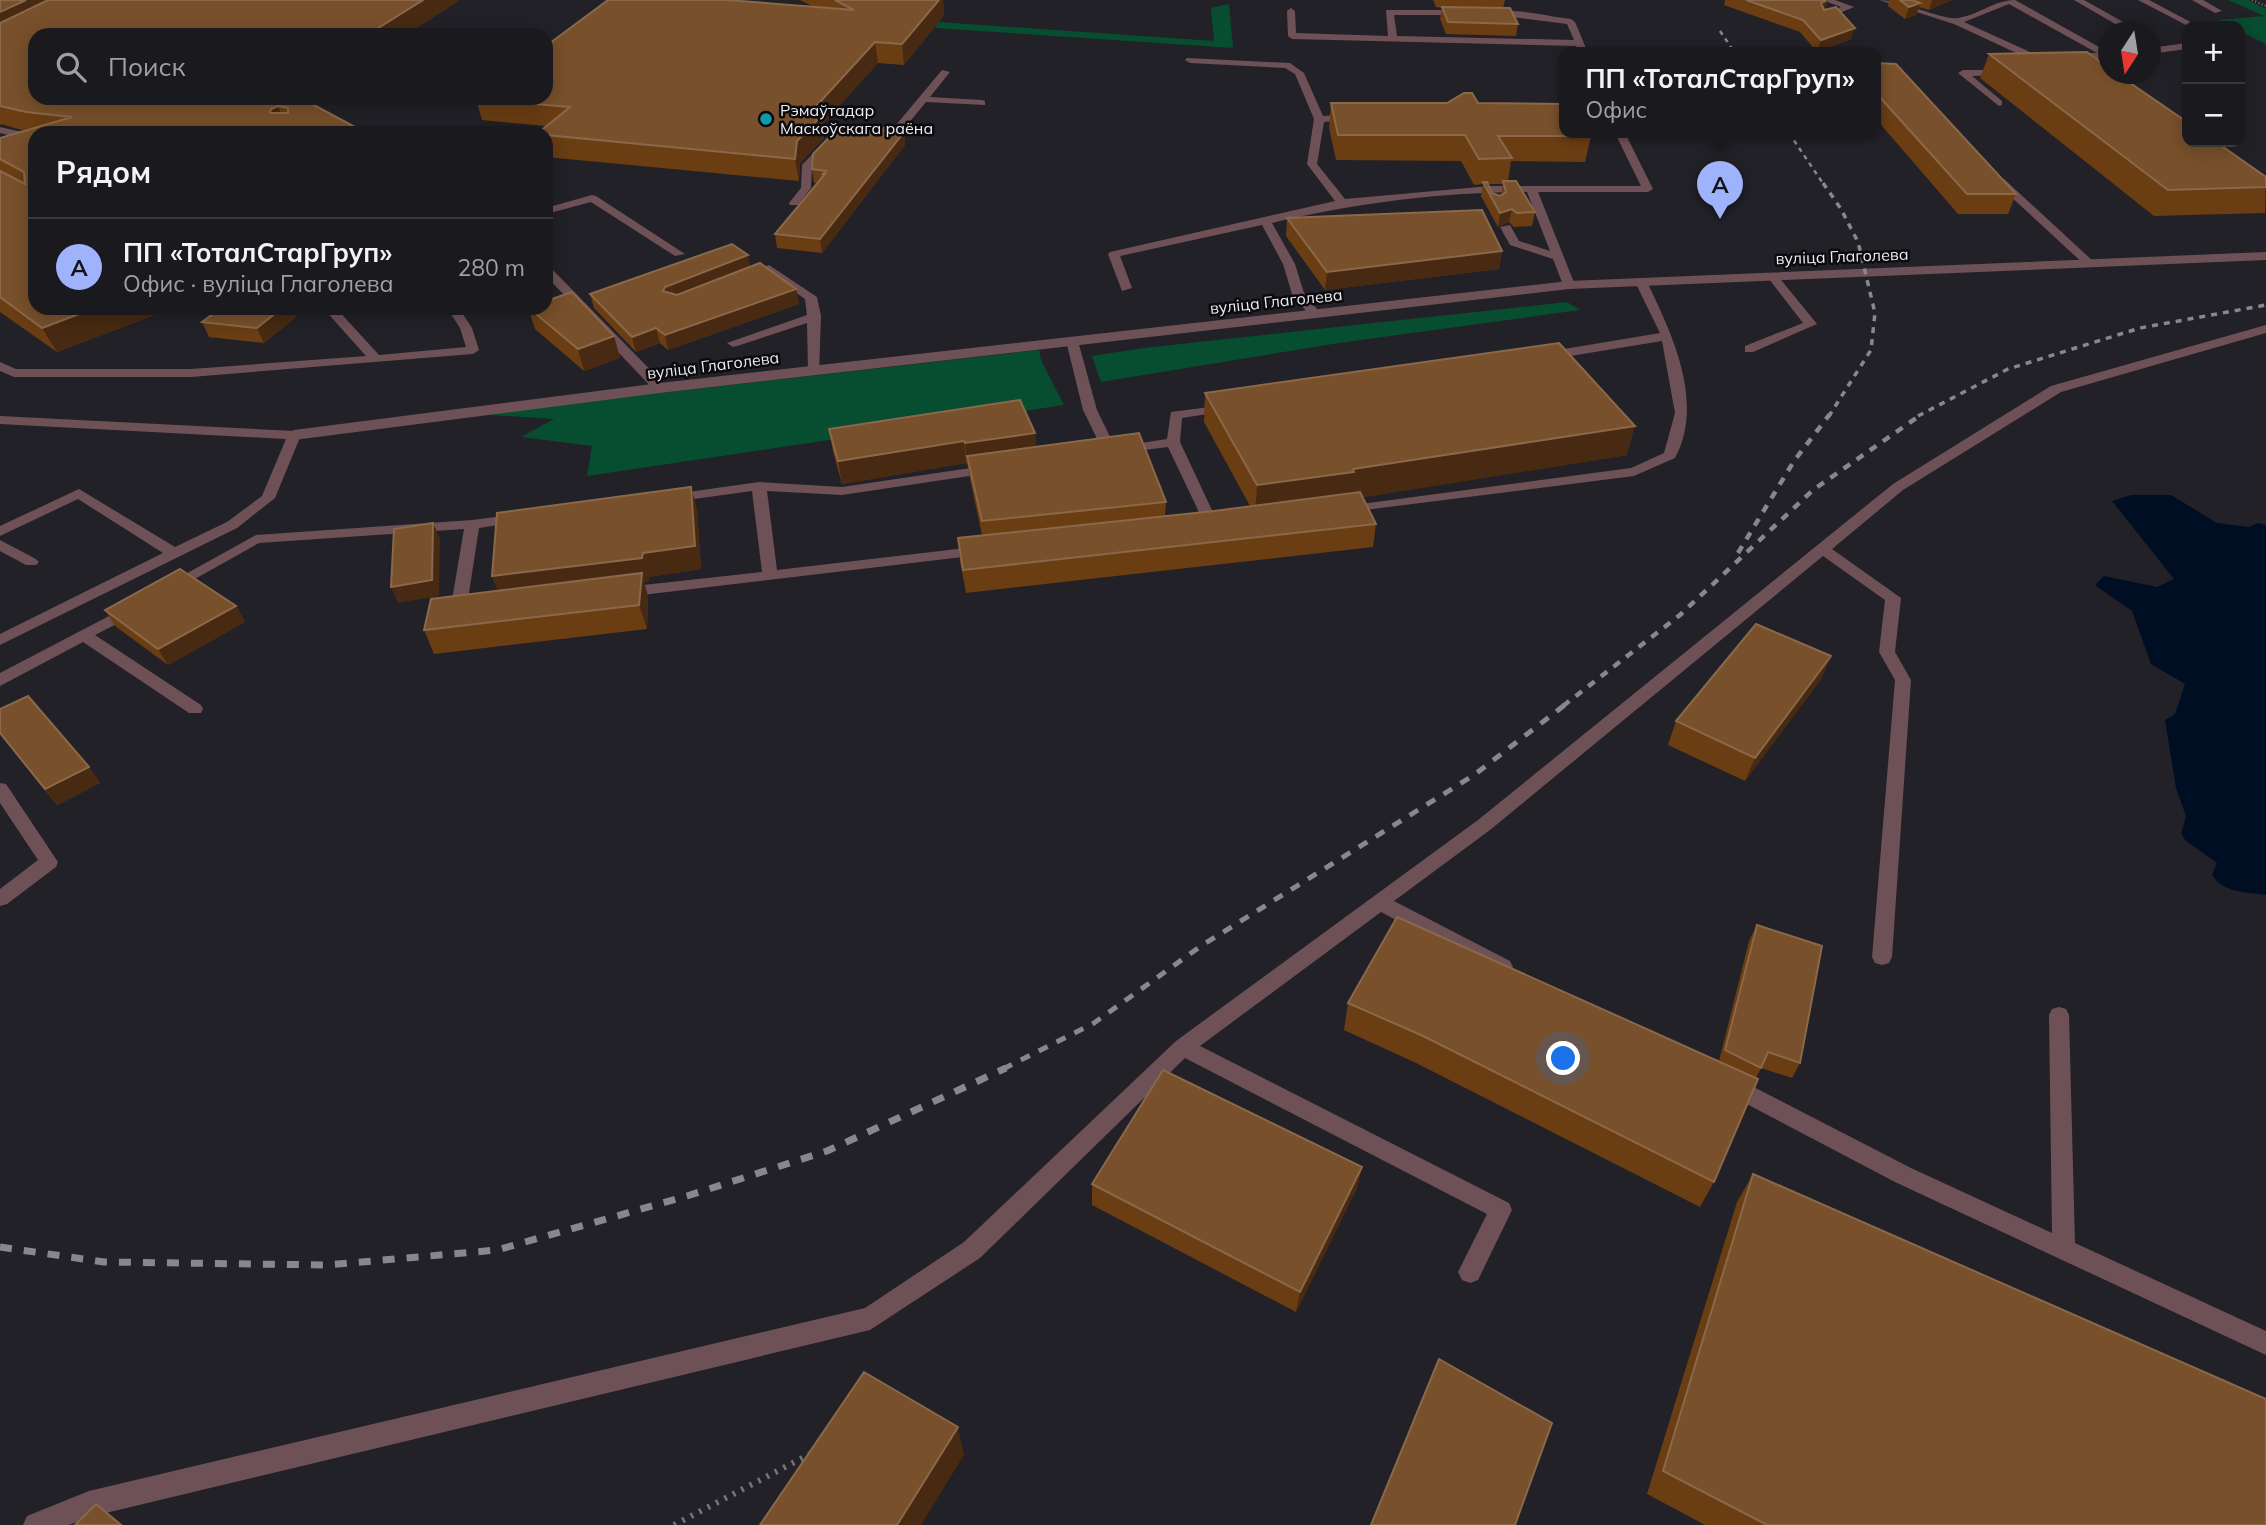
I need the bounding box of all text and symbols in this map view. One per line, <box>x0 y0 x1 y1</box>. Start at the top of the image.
north arrow <box>2098 21 2161 84</box>
map controls <box>2182 21 2245 147</box>
button: + <box>2182 21 2245 84</box>
search box <box>28 28 553 105</box>
popup <box>1559 47 1881 138</box>
icon: search <box>52 48 90 86</box>
text: Поиск <box>108 50 186 83</box>
text: ПП «ТоталСтарГруп» <box>1585 62 1855 95</box>
button: − <box>2182 84 2245 147</box>
text: Офис <box>1585 95 1647 124</box>
place label: Рэмаўтадар Маскоўскага раёна <box>780 100 933 138</box>
marker: Рэмаўтадар Маскоўскага раёна <box>758 111 774 127</box>
text: Рядом <box>56 153 151 191</box>
pin: A <box>1697 161 1743 219</box>
text: ПП «ТоталСтарГруп» <box>123 236 392 269</box>
street label: вуліца Глаголева <box>1775 244 1909 268</box>
text: A <box>70 253 88 282</box>
text: 280 m <box>457 253 525 282</box>
text: Офис · вуліца Глаголева <box>123 269 394 298</box>
street label: вуліца Глаголева <box>1209 284 1343 318</box>
street label: вуліца Глаголева <box>646 347 780 383</box>
your location <box>1546 1041 1580 1075</box>

